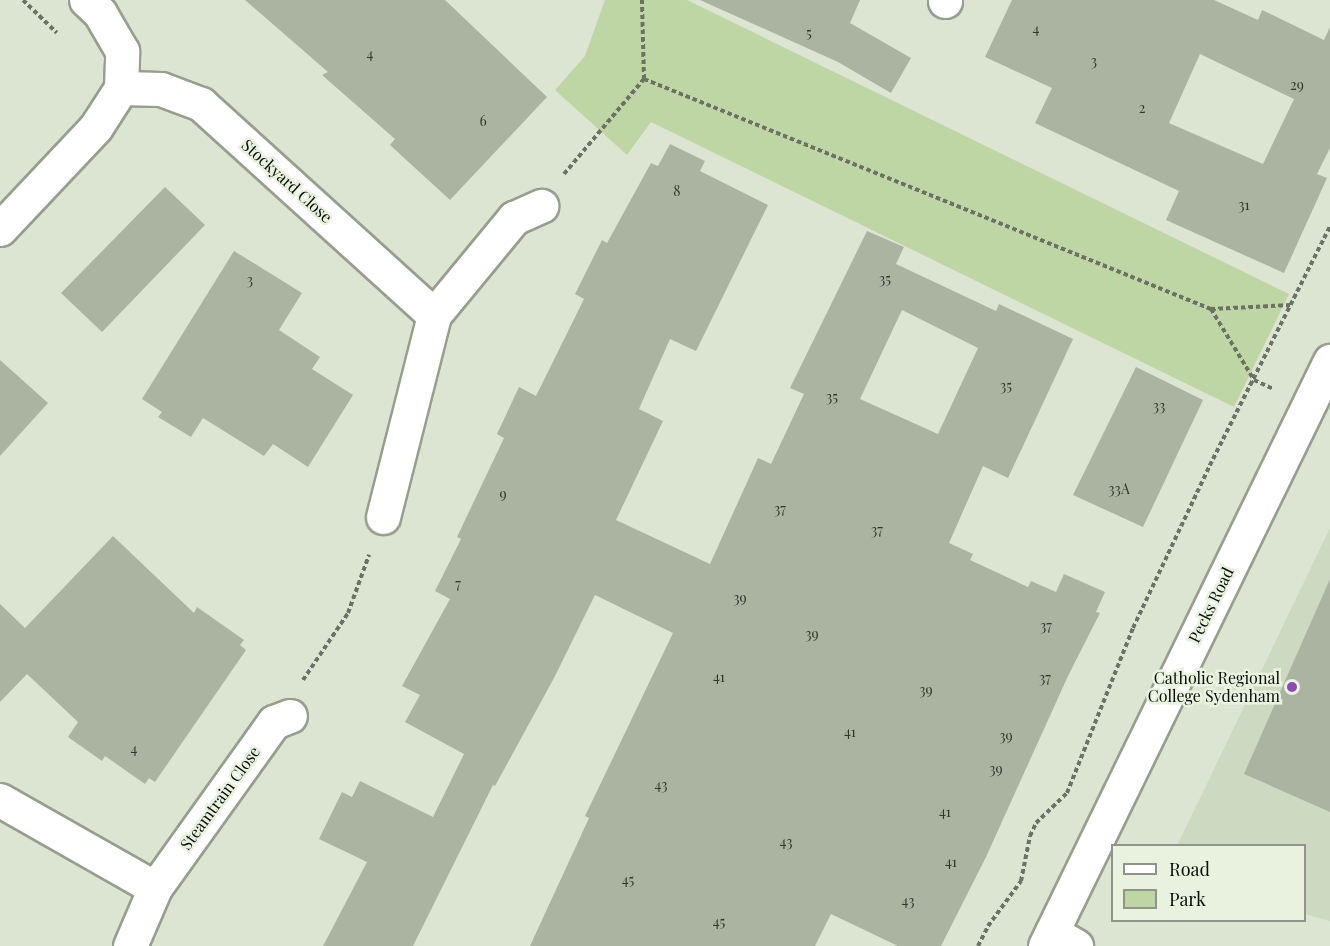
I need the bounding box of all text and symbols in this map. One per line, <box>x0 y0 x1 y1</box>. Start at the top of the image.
house number: 4 <box>1033 21 1039 37</box>
house number: 5 <box>806 25 812 41</box>
house number: 4 <box>367 46 373 62</box>
house number: 3 <box>1091 53 1097 69</box>
house number: 29 <box>1290 77 1304 93</box>
house number: 2 <box>1139 100 1145 116</box>
house number: 6 <box>479 113 487 129</box>
street label: Stockyard Close <box>238 135 336 227</box>
house number: 8 <box>673 183 681 199</box>
house number: 31 <box>1238 197 1250 213</box>
house number: 35 <box>879 271 891 287</box>
house number: 3 <box>247 272 253 288</box>
house number: 35 <box>1000 378 1012 394</box>
house number: 35 <box>826 389 838 405</box>
house number: 33 <box>1153 398 1165 414</box>
house number: 33A <box>1108 481 1130 497</box>
house number: 9 <box>499 486 507 502</box>
house number: 37 <box>774 501 786 517</box>
house number: 37 <box>871 522 883 538</box>
street label: Pecks Road <box>1185 564 1237 646</box>
house number: 7 <box>455 576 461 592</box>
house number: 39 <box>733 590 747 606</box>
house number: 37 <box>1040 618 1052 634</box>
house number: 39 <box>805 626 819 642</box>
place label: Catholic Regional College Sydenham <box>1148 668 1280 706</box>
house number: 41 <box>713 669 725 685</box>
house number: 37 <box>1039 670 1051 686</box>
marker: Catholic Regional College Sydenham <box>1285 680 1299 694</box>
house number: 39 <box>919 682 933 698</box>
house number: 41 <box>844 724 856 740</box>
house number: 39 <box>999 728 1013 744</box>
house number: 4 <box>131 741 137 757</box>
street label: Steamtrain Close <box>176 743 264 853</box>
house number: 39 <box>989 761 1003 777</box>
house number: 43 <box>655 777 667 793</box>
house number: 41 <box>939 804 951 820</box>
house number: 43 <box>780 834 792 850</box>
legend <box>1111 844 1306 922</box>
house number: 41 <box>945 854 957 870</box>
text: Road <box>1169 857 1210 881</box>
house number: 45 <box>622 872 634 888</box>
text: Park <box>1169 887 1206 911</box>
house number: 43 <box>902 893 914 909</box>
house number: 45 <box>713 914 725 930</box>

